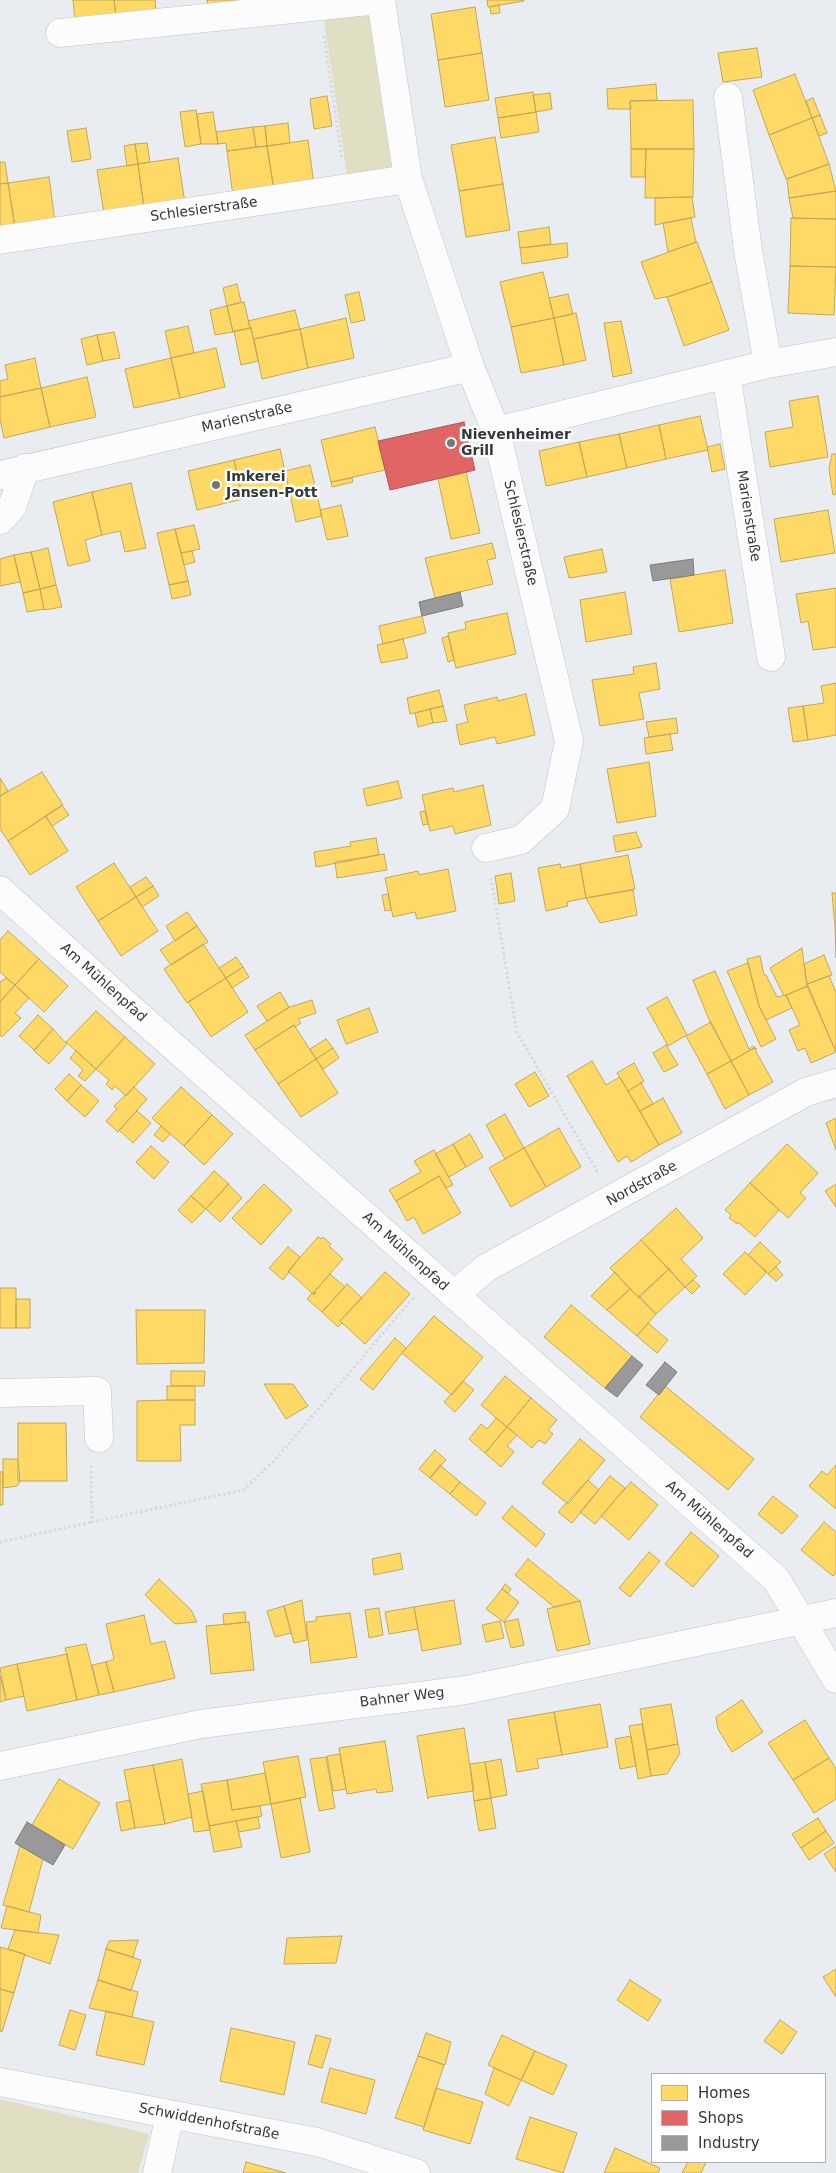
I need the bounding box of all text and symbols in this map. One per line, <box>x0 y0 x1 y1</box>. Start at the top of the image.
street label: Schlesierstraße <box>149 194 259 226</box>
street label: Marienstraße <box>200 399 294 437</box>
place label: Nievenheimer Grill <box>461 427 571 460</box>
marker: Nievenheimer Grill <box>445 437 457 449</box>
place label: Imkerei Jansen-Pott <box>226 469 317 502</box>
street label: Marienstraße <box>732 469 764 563</box>
street label: Schlesierstraße <box>500 478 540 588</box>
marker: Imkerei Jansen-Pott <box>210 479 222 491</box>
street label: Am Mühlenpfad <box>56 940 150 1026</box>
street label: Nordstraße <box>604 1158 680 1210</box>
street label: Am Mühlenpfad <box>358 1209 452 1295</box>
street label: Am Mühlenpfad <box>662 1478 756 1562</box>
street label: Bahner Weg <box>359 1684 445 1712</box>
legend <box>651 2073 826 2163</box>
text: Homes <box>698 2084 750 2102</box>
street label: Schwiddenhofstraße <box>137 2100 281 2144</box>
text: Shops <box>698 2109 744 2127</box>
text: Industry <box>698 2134 760 2152</box>

